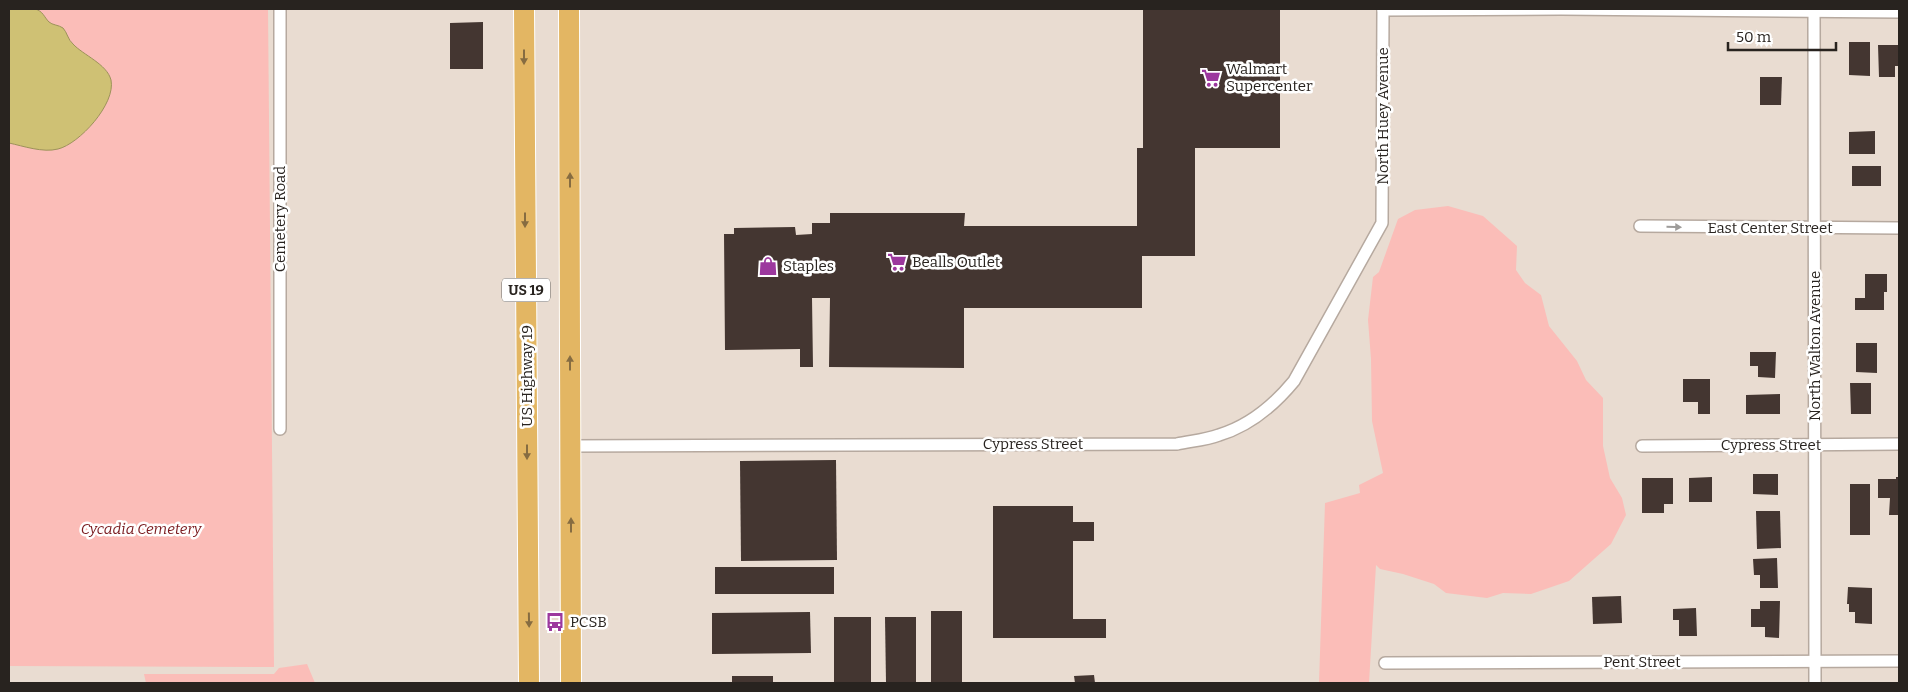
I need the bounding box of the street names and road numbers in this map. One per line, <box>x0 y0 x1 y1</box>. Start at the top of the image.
street label: North Huey Avenue <box>1374 47 1392 185</box>
street label: Cemetery Road <box>271 166 289 272</box>
street label: East Center Street <box>1707 219 1833 237</box>
street label: North Walton Avenue <box>1806 271 1824 421</box>
road number: US 19 <box>502 278 550 302</box>
street label: US Highway 19 <box>518 325 536 427</box>
street label: Cypress Street <box>983 435 1084 453</box>
street label: Cypress Street <box>1721 436 1822 454</box>
street label: Pent Street <box>1603 653 1681 671</box>

